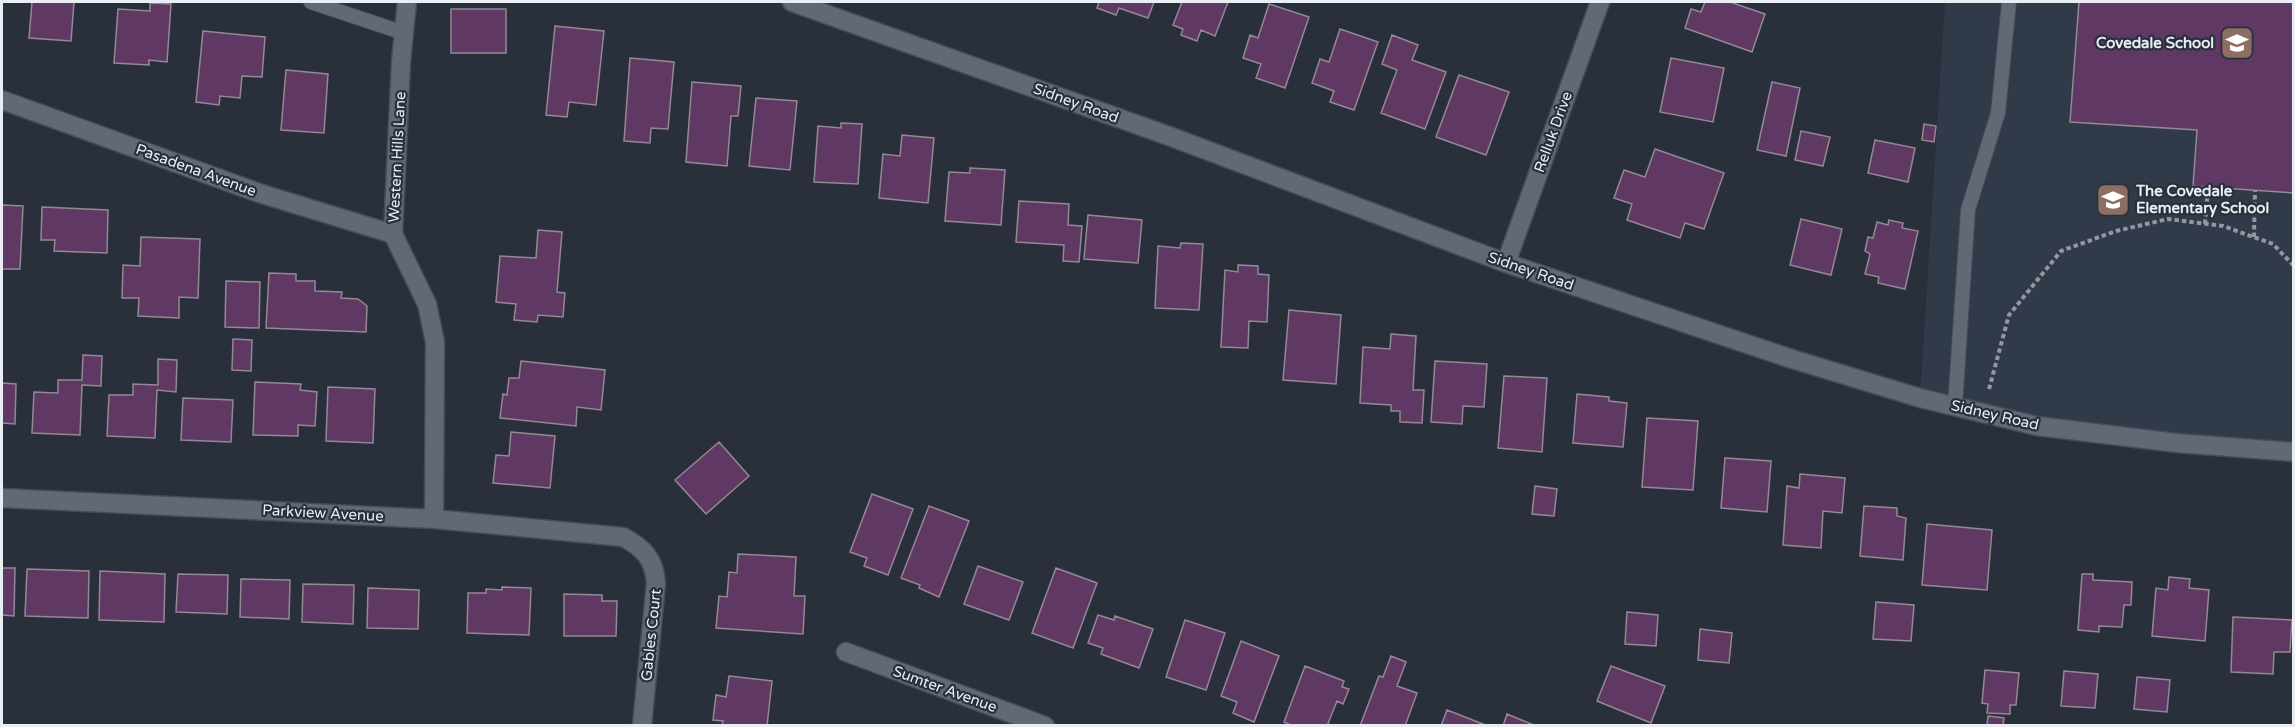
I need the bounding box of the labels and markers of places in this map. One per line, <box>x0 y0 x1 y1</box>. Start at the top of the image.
school or university icon: Covedale School <box>2219 25 2255 61</box>
place label: Covedale School <box>2096 34 2214 52</box>
school or university icon: The Covedale Elementary School <box>2095 182 2131 218</box>
place label: The Covedale Elementary School <box>2135 182 2269 218</box>

